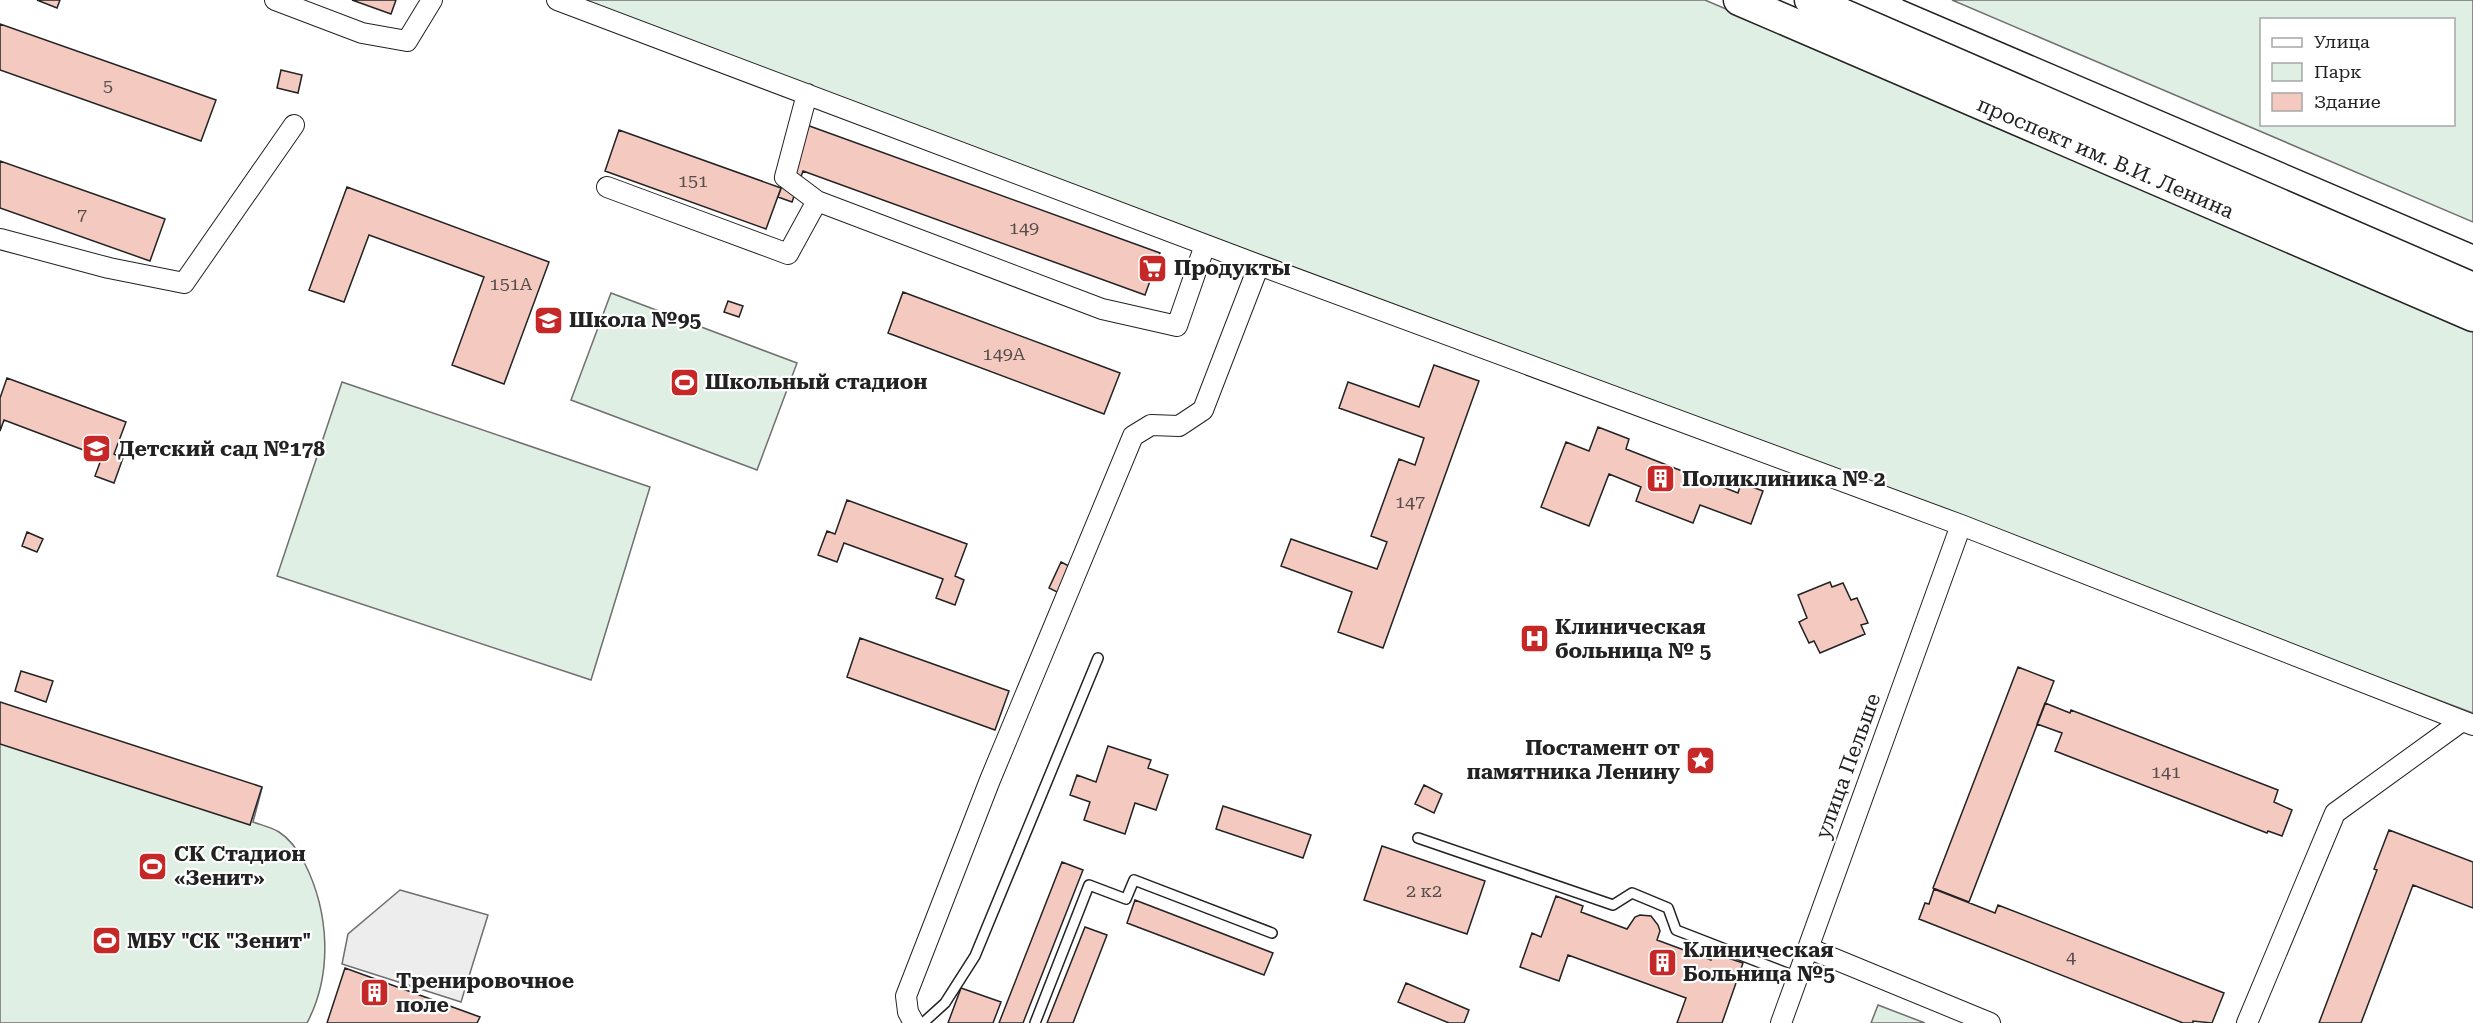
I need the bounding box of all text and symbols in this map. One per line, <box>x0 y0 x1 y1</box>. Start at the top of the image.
legend <box>2260 18 2455 126</box>
text: Улица <box>2314 31 2370 52</box>
text: Парк <box>2314 61 2362 82</box>
house number: 5 <box>103 75 113 96</box>
text: Здание <box>2314 91 2381 112</box>
street label: проспект им. В.И. Ленина <box>1973 92 2238 224</box>
house number: 151 <box>678 170 708 191</box>
house number: 7 <box>77 204 87 225</box>
house number: 149 <box>1009 217 1039 238</box>
supermarket icon: Продукты <box>1137 252 1169 284</box>
place label: Продукты <box>1174 256 1290 280</box>
house number: 151А <box>490 273 533 294</box>
school or university icon: Школа №95 <box>532 304 564 336</box>
place label: Школа №95 <box>569 308 701 332</box>
house number: 149А <box>983 343 1026 364</box>
sports icon: Школьный стадион <box>668 366 700 398</box>
place label: Школьный стадион <box>705 370 927 394</box>
school or university icon: Детский сад №178 <box>81 433 113 465</box>
place label: Детский сад №178 <box>118 437 325 461</box>
building icon: Поликлиника № 2 <box>1645 463 1677 495</box>
place label: Поликлиника № 2 <box>1682 467 1886 491</box>
house number: 147 <box>1395 491 1425 512</box>
place label: Клиническая больница № 5 <box>1555 615 1712 663</box>
hospital icon: Клиническая больница № 5 <box>1518 623 1550 655</box>
street label: улица Пельше <box>1811 690 1885 842</box>
place label: Постамент от памятника Ленину <box>1467 736 1680 784</box>
place icon: Постамент от памятника Ленину <box>1685 744 1717 776</box>
house number: 141 <box>2151 761 2181 782</box>
place label: СК Стадион «Зенит» <box>174 842 306 890</box>
sports icon: СК Стадион «Зенит» <box>137 850 169 882</box>
house number: 2 к2 <box>1406 880 1442 901</box>
sports icon: МБУ "СК "Зенит" <box>90 925 122 957</box>
place label: МБУ "СК "Зенит" <box>127 929 311 953</box>
place label: Клиническая Больница №5 <box>1683 938 1835 986</box>
building icon: Клиническая Больница №5 <box>1646 946 1678 978</box>
house number: 4 <box>2066 946 2076 967</box>
place label: Тренировочное поле <box>396 969 574 1017</box>
building icon: Тренировочное поле <box>359 977 391 1009</box>

